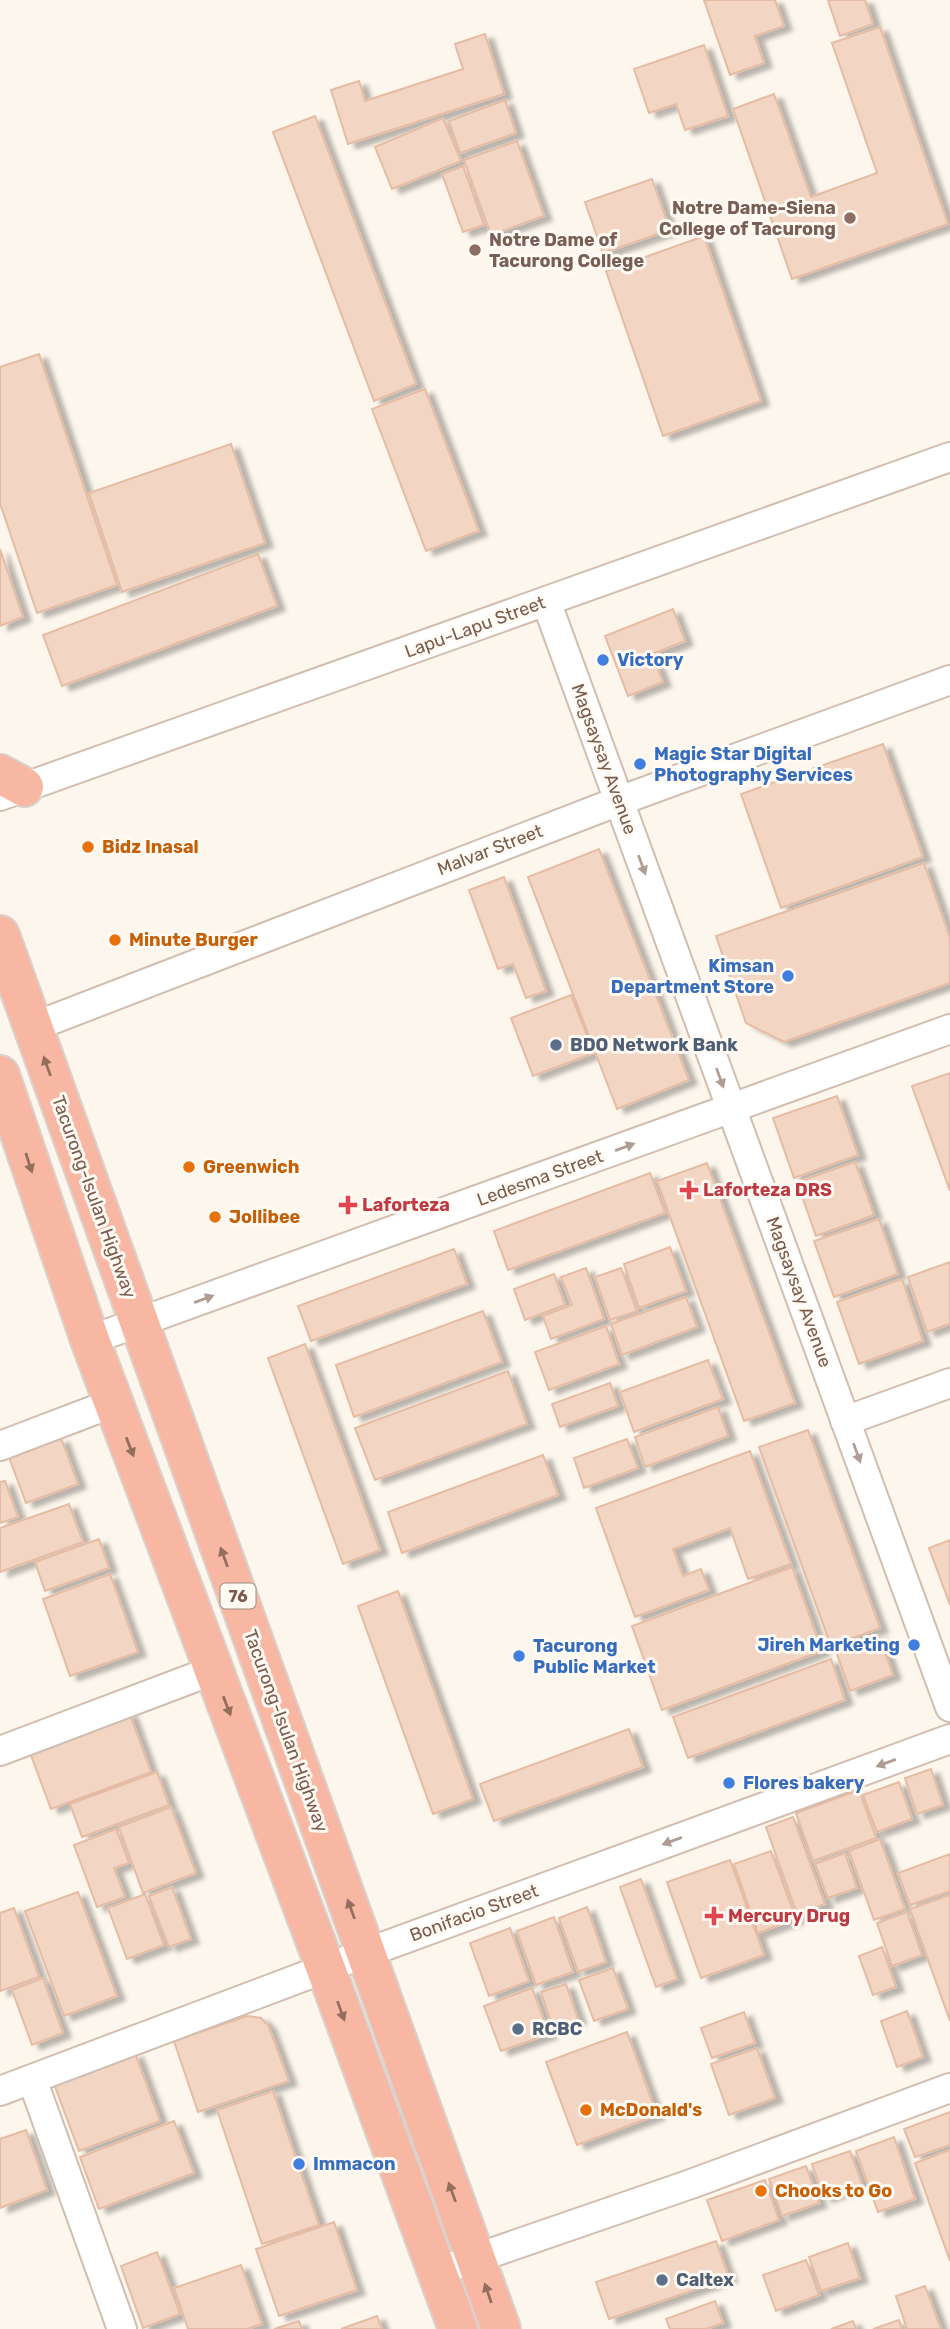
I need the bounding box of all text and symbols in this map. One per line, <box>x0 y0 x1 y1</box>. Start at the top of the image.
place label: Notre Dame-Siena College of Tacurong <box>659 197 836 240</box>
marker: Notre Dame-Siena College of Tacurong <box>842 210 858 226</box>
place label: Notre Dame of Tacurong College <box>489 229 644 272</box>
marker: Notre Dame of Tacurong College <box>467 242 483 258</box>
street label: Lapu-Lapu Street <box>402 591 548 663</box>
place label: Victory <box>617 649 684 671</box>
marker: Victory <box>595 652 611 668</box>
street label: Magsaysay Avenue <box>566 681 642 837</box>
place label: Magic Star Digital Photography Services <box>654 743 853 786</box>
marker: Magic Star Digital Photography Services <box>632 756 648 772</box>
street label: Malvar Street <box>434 820 546 880</box>
place label: Bidz Inasal <box>102 836 199 858</box>
marker: Bidz Inasal <box>80 839 96 855</box>
one-way arrow <box>637 854 648 875</box>
place label: Minute Burger <box>129 929 258 951</box>
marker: Minute Burger <box>107 932 123 948</box>
place label: Kimsan Department Store <box>611 955 774 998</box>
marker: Kimsan Department Store <box>780 968 796 984</box>
place label: BDO Network Bank <box>570 1034 738 1056</box>
marker: BDO Network Bank <box>548 1037 564 1053</box>
one-way arrow <box>41 1055 52 1076</box>
one-way arrow <box>715 1068 726 1089</box>
street label: Tacurong-Isulan Highway <box>47 1093 141 1301</box>
one-way arrow <box>614 1141 635 1152</box>
street label: Ledesma Street <box>474 1145 606 1211</box>
one-way arrow <box>24 1153 35 1174</box>
place label: Greenwich <box>203 1156 299 1178</box>
marker: Greenwich <box>181 1159 197 1175</box>
place label: Laforteza DRS <box>703 1179 832 1201</box>
marker: Laforteza DRS <box>681 1182 697 1198</box>
place label: Laforteza <box>362 1194 450 1216</box>
marker: Laforteza <box>340 1197 356 1213</box>
place label: Jollibee <box>229 1206 301 1228</box>
marker: Jollibee <box>207 1209 223 1225</box>
street label: Magsaysay Avenue <box>761 1214 837 1370</box>
one-way arrow <box>193 1293 214 1304</box>
one-way arrow <box>125 1436 136 1457</box>
one-way arrow <box>852 1443 863 1464</box>
one-way arrow <box>218 1546 229 1567</box>
road number: 76 <box>220 1584 256 1608</box>
street label: Tacurong-Isulan Highway <box>239 1627 333 1835</box>
place label: Jireh Marketing <box>757 1634 900 1656</box>
place label: Tacurong Public Market <box>533 1635 656 1678</box>
marker: Jireh Marketing <box>906 1637 922 1653</box>
marker: Tacurong Public Market <box>511 1648 527 1664</box>
one-way arrow <box>222 1695 233 1716</box>
one-way arrow <box>875 1757 896 1768</box>
place label: Flores bakery <box>743 1772 865 1794</box>
marker: Flores bakery <box>721 1775 737 1791</box>
one-way arrow <box>662 1836 683 1847</box>
street label: Bonifacio Street <box>407 1880 541 1946</box>
one-way arrow <box>345 1899 356 1920</box>
place label: Mercury Drug <box>728 1905 850 1927</box>
marker: Mercury Drug <box>706 1908 722 1924</box>
one-way arrow <box>336 2000 347 2021</box>
place label: RCBC <box>532 2018 583 2040</box>
marker: RCBC <box>510 2021 526 2037</box>
place label: McDonald's <box>600 2099 702 2121</box>
marker: McDonald's <box>578 2102 594 2118</box>
place label: Immacon <box>313 2153 396 2175</box>
marker: Immacon <box>291 2156 307 2172</box>
place label: Chooks to Go <box>775 2180 892 2202</box>
one-way arrow <box>447 2182 458 2203</box>
marker: Chooks to Go <box>753 2183 769 2199</box>
place label: Caltex <box>676 2269 734 2291</box>
marker: Caltex <box>654 2272 670 2288</box>
one-way arrow <box>482 2282 493 2303</box>

